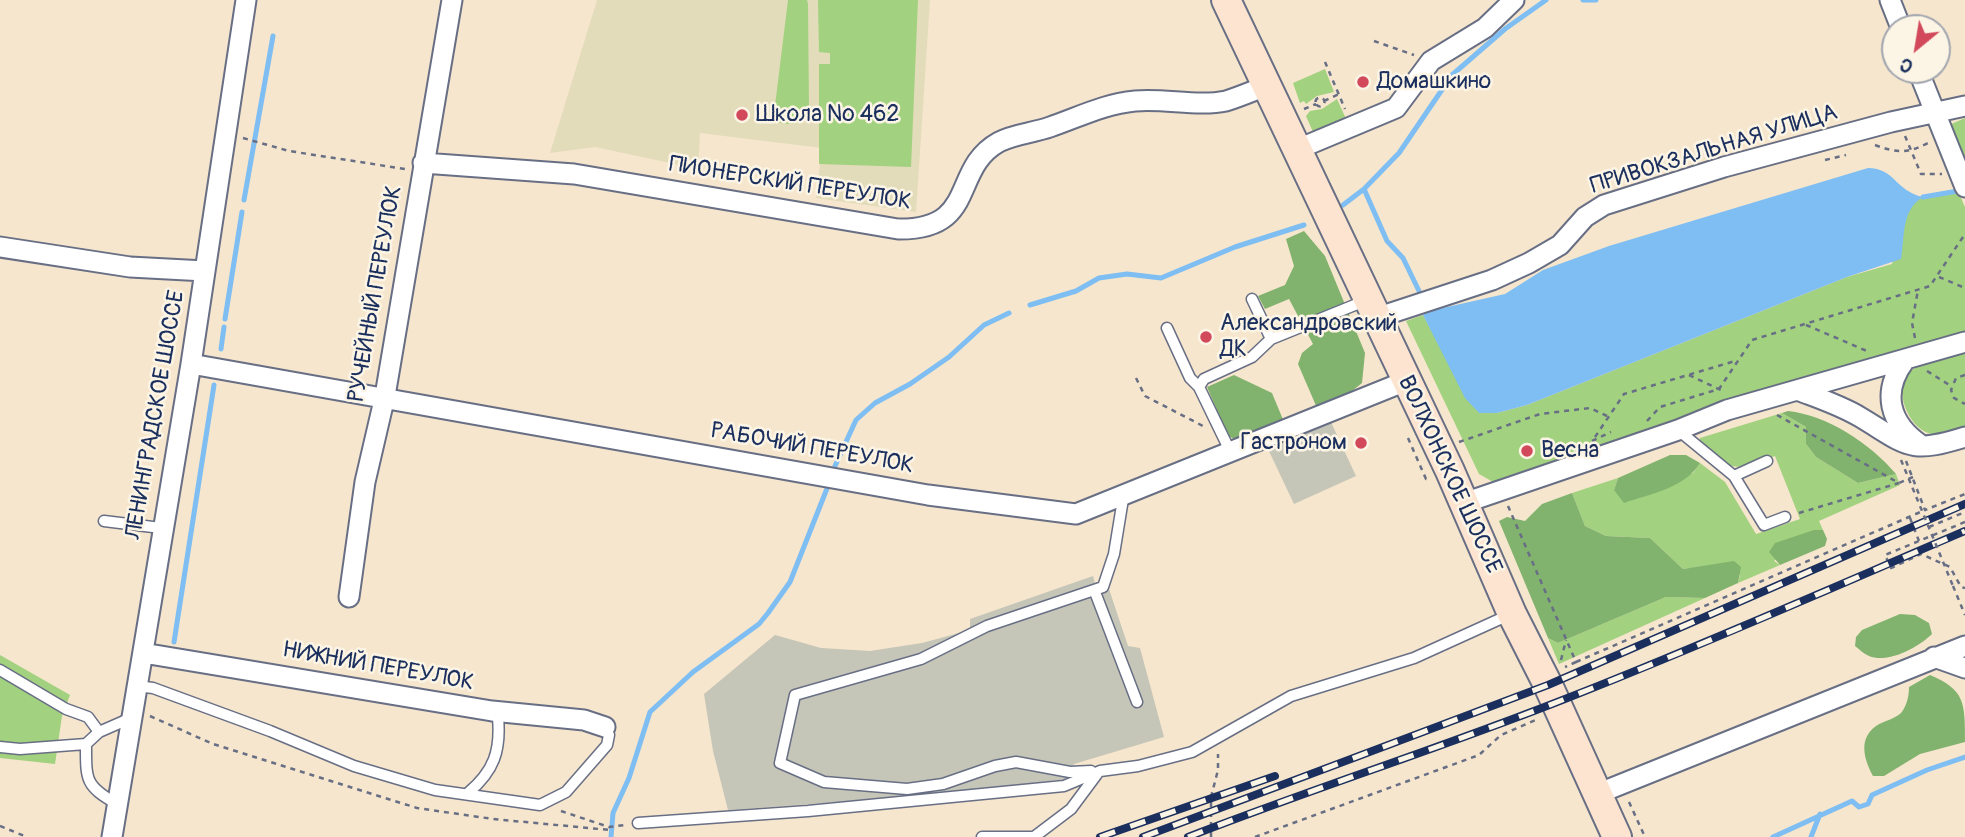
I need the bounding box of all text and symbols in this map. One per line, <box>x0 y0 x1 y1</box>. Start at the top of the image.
north arrow <box>1881 14 1951 84</box>
text: С <box>1895 52 1918 79</box>
place label: Домашкино <box>1377 68 1491 96</box>
marker: Домашкино <box>1355 74 1371 90</box>
street label: ПРИВОКЗАЛЬНАЯ УЛИЦА <box>1587 99 1841 201</box>
place label: Школа № 462 <box>756 101 899 129</box>
marker: Школа № 462 <box>734 107 750 123</box>
street label: ПИОНЕРСКИЙ ПЕРЕУЛОК <box>667 151 913 217</box>
street label: РУЧЕЙНЫЙ ПЕРЕУЛОК <box>343 184 409 404</box>
street label: ЛЕНИНГРАДСКОЕ ШОССЕ <box>120 288 192 542</box>
place label: Александровский ДК <box>1220 310 1397 364</box>
marker: Александровский ДК <box>1198 329 1214 345</box>
street label: ВОЛХОНСКОЕ ШОССЕ <box>1391 371 1507 579</box>
street label: РАБОЧИЙ ПЕРЕУЛОК <box>708 418 916 480</box>
place label: Гастроном <box>1240 429 1347 457</box>
marker: Гастроном <box>1353 435 1369 451</box>
place label: Весна <box>1541 437 1599 465</box>
marker: Весна <box>1519 443 1535 459</box>
street label: НИЖНИЙ ПЕРЕУЛОК <box>280 637 476 697</box>

